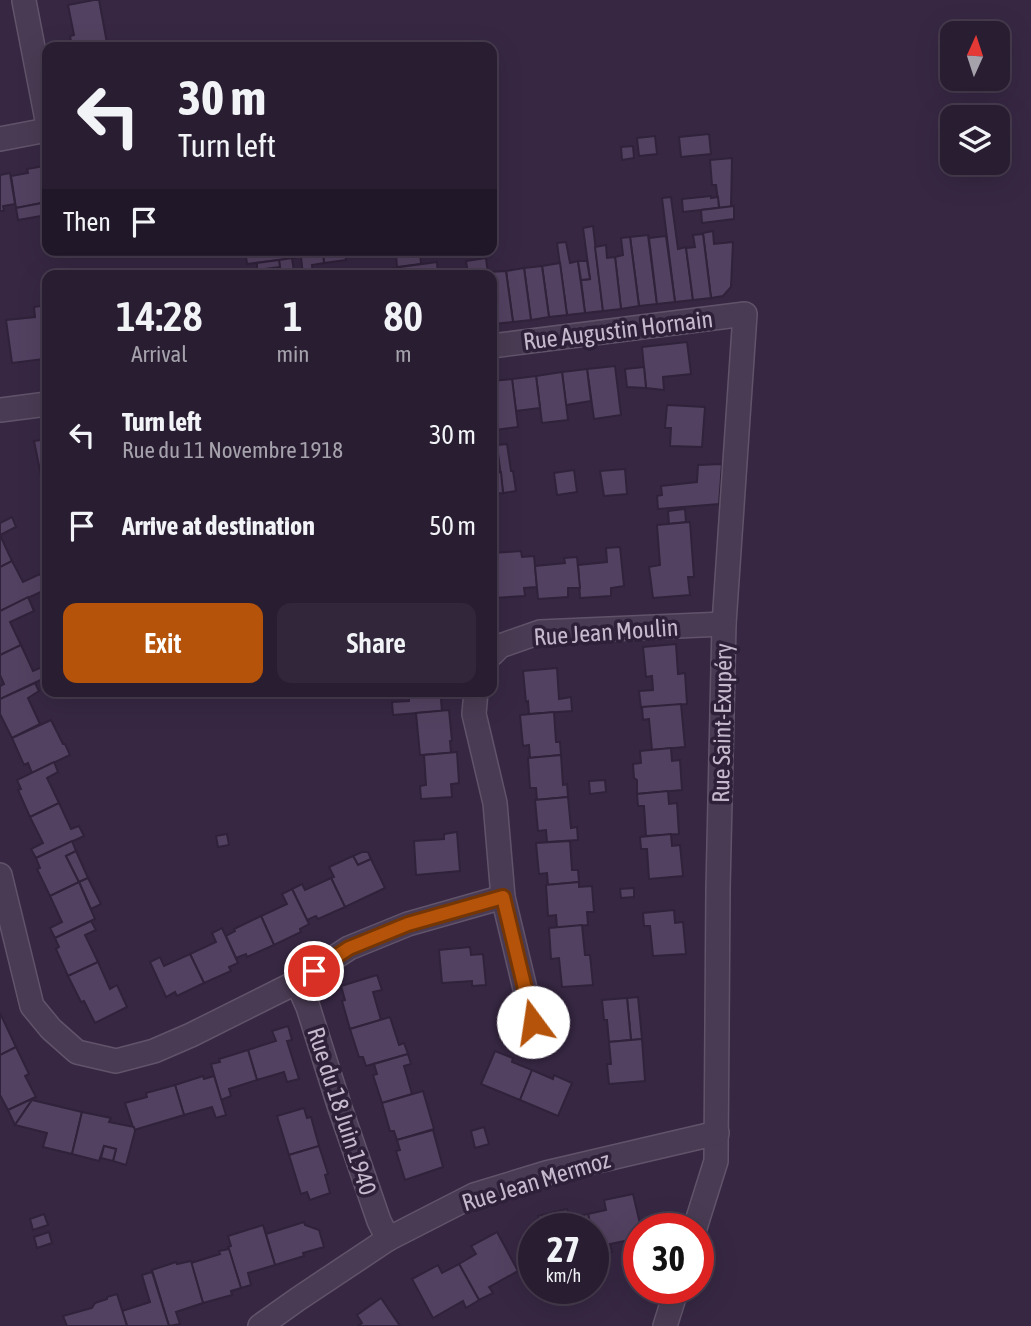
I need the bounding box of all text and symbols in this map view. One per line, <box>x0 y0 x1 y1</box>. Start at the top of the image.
north arrow <box>940 21 1010 91</box>
map controls <box>940 21 1010 175</box>
text: 30 m <box>178 69 266 125</box>
icon: left <box>63 70 154 161</box>
button: layers <box>940 105 1010 175</box>
text: Turn left <box>178 127 276 164</box>
icon: arrive <box>125 203 163 241</box>
text: Then <box>63 207 111 237</box>
text: 14:28 <box>116 292 202 340</box>
text: 1 <box>283 292 303 340</box>
text: 80 <box>384 292 423 340</box>
street label: Rue Augustin Hornain <box>521 305 715 355</box>
text: Arrival <box>131 341 187 367</box>
text: min <box>276 341 309 367</box>
text: m <box>395 341 412 367</box>
text: Turn left <box>122 407 202 437</box>
icon: left <box>63 416 101 454</box>
text: 30 m <box>429 420 476 450</box>
text: Rue du 11 Novembre 1918 <box>122 437 343 463</box>
icon: arrive <box>63 507 101 545</box>
text: Arrive at destination <box>122 511 315 541</box>
text: 50 m <box>429 511 476 541</box>
button: Exit <box>63 603 263 683</box>
button: Share <box>277 603 476 683</box>
street label: Rue Jean Moulin <box>533 613 679 651</box>
street label: Rue Saint-Exupéry <box>707 643 737 803</box>
pin <box>284 941 344 1001</box>
icon: arrive <box>295 952 333 990</box>
position arrow <box>496 985 570 1059</box>
street label: Rue du 18 Juin 1940 <box>302 1024 382 1198</box>
street label: Rue Jean Mermoz <box>459 1146 614 1216</box>
speed limit sign: 30 <box>623 1213 714 1304</box>
text: 27 <box>547 1229 580 1269</box>
text: km/h <box>546 1265 581 1286</box>

